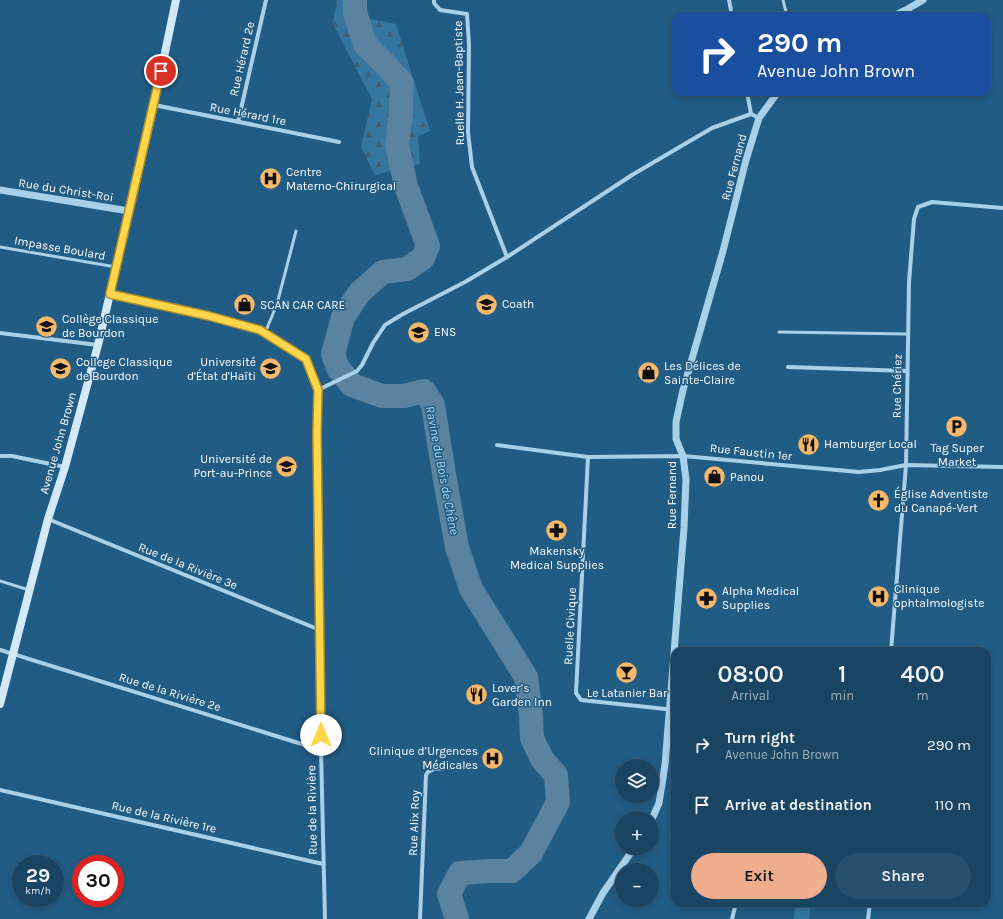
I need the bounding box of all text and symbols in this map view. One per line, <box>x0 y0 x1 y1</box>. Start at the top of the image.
street label: Rue Hérard 2e <box>227 20 257 98</box>
street label: Ruelle H. Jean-Baptiste <box>451 21 467 145</box>
text: 290 m <box>757 26 842 59</box>
icon: right <box>691 28 743 80</box>
pin <box>144 54 178 88</box>
icon: arrive <box>150 60 172 82</box>
text: Avenue John Brown <box>757 60 915 82</box>
street label: Rue Hérard 1re <box>209 100 287 128</box>
street label: Rue Fernand <box>718 132 750 202</box>
place label: Centre Materno-Chirurgical <box>286 165 396 193</box>
hospital icon: Centre Materno-Chirurgical <box>258 166 284 192</box>
street label: Rue du Christ-Roi <box>18 176 114 204</box>
street label: Impasse Boulard <box>13 233 107 263</box>
school or university icon: Coath <box>473 291 499 317</box>
shop icon: SCAN CAR CARE <box>232 292 258 318</box>
place label: Coath <box>502 297 534 311</box>
place label: SCAN CAR CARE <box>260 298 345 312</box>
place label: Collège Classique de Bourdon <box>62 312 159 340</box>
school or university icon: Collège Classique de Bourdon <box>33 313 59 339</box>
school or university icon: ENS <box>405 319 431 345</box>
place label: ENS <box>434 325 456 339</box>
street label: Rue Chériez <box>889 354 905 418</box>
place label: College Classique de Bourdon <box>76 355 173 383</box>
place label: Université d'État d'Haïti <box>187 355 256 383</box>
school or university icon: College Classique de Bourdon <box>47 356 73 382</box>
school or university icon: Université d'État d'Haïti <box>258 356 284 382</box>
place label: Les Délices de Sainte-Claire <box>664 359 741 387</box>
shop icon: Les Délices de Sainte-Claire <box>635 360 661 386</box>
street label: Avenue John Brown <box>37 390 79 496</box>
water label: Ravine du Bois de Chêne <box>423 404 462 536</box>
parking icon: Tag Super Market <box>944 414 970 440</box>
restaurant icon: Hamburger Local <box>796 431 822 457</box>
place label: Hamburger Local <box>824 437 917 451</box>
street label: Rue Faustin 1er <box>709 441 793 463</box>
place label: Tag Super Market <box>930 441 984 469</box>
place label: Université de Port-au-Prince <box>194 452 272 480</box>
school or university icon: Université de Port-au-Prince <box>274 453 300 479</box>
street label: Rue Fernand <box>665 461 679 529</box>
shop icon: Panou <box>701 464 727 490</box>
place label: Panou <box>730 470 764 484</box>
place label: Église Adventiste du Canapé-Vert <box>894 486 988 515</box>
church icon: Église Adventiste du Canapé-Vert <box>866 488 892 514</box>
pharmacy icon: Makensky Medical Supplies <box>544 517 570 543</box>
street label: Rue de la Rivière 3e <box>136 540 240 592</box>
place label: Makensky Medical Supplies <box>510 544 604 572</box>
place label: Clinique ophtalmologiste <box>894 582 984 610</box>
hospital icon: Clinique ophtalmologiste <box>866 583 892 609</box>
place label: Alpha Medical Supplies <box>722 584 799 612</box>
pharmacy icon: Alpha Medical Supplies <box>693 585 719 611</box>
street label: Ruelle Civique <box>561 587 579 665</box>
bar icon: Le Latanier Bar <box>614 659 640 685</box>
text: 08:00 <box>717 660 784 688</box>
text: 1 <box>838 660 846 688</box>
text: 400 <box>901 660 945 688</box>
street label: Rue de la Rivière 2e <box>117 670 223 714</box>
place label: Lover’s Garden Inn <box>492 681 552 709</box>
restaurant icon: Lover’s Garden Inn <box>463 682 489 708</box>
place label: Le Latanier Bar <box>587 686 668 700</box>
text: Arrival <box>732 688 770 703</box>
text: min <box>830 688 854 703</box>
text: m <box>916 688 929 703</box>
position arrow <box>300 714 342 756</box>
text: Turn right <box>725 729 795 747</box>
icon: right <box>691 734 713 756</box>
text: 290 m <box>927 736 971 754</box>
place label: Clinique d’Urgences Médicales <box>369 744 478 772</box>
hospital icon: Clinique d’Urgences Médicales <box>480 745 506 771</box>
text: Avenue John Brown <box>725 747 839 762</box>
map controls <box>615 759 659 907</box>
button: layers <box>615 759 659 803</box>
street label: Rue de la Rivière <box>304 765 320 855</box>
street label: Rue Alix Roy <box>406 789 422 856</box>
icon: arrive <box>691 794 713 816</box>
text: Arrive at destination <box>725 796 872 814</box>
text: 110 m <box>935 796 971 814</box>
street label: Rue de la Rivière 1re <box>110 798 218 836</box>
button: + <box>615 811 659 855</box>
button: Exit <box>691 853 827 899</box>
button: Share <box>835 853 971 899</box>
speed limit sign: 30 <box>72 855 124 907</box>
button: − <box>615 863 659 907</box>
text: 29 <box>26 864 50 887</box>
text: km/h <box>25 885 51 897</box>

